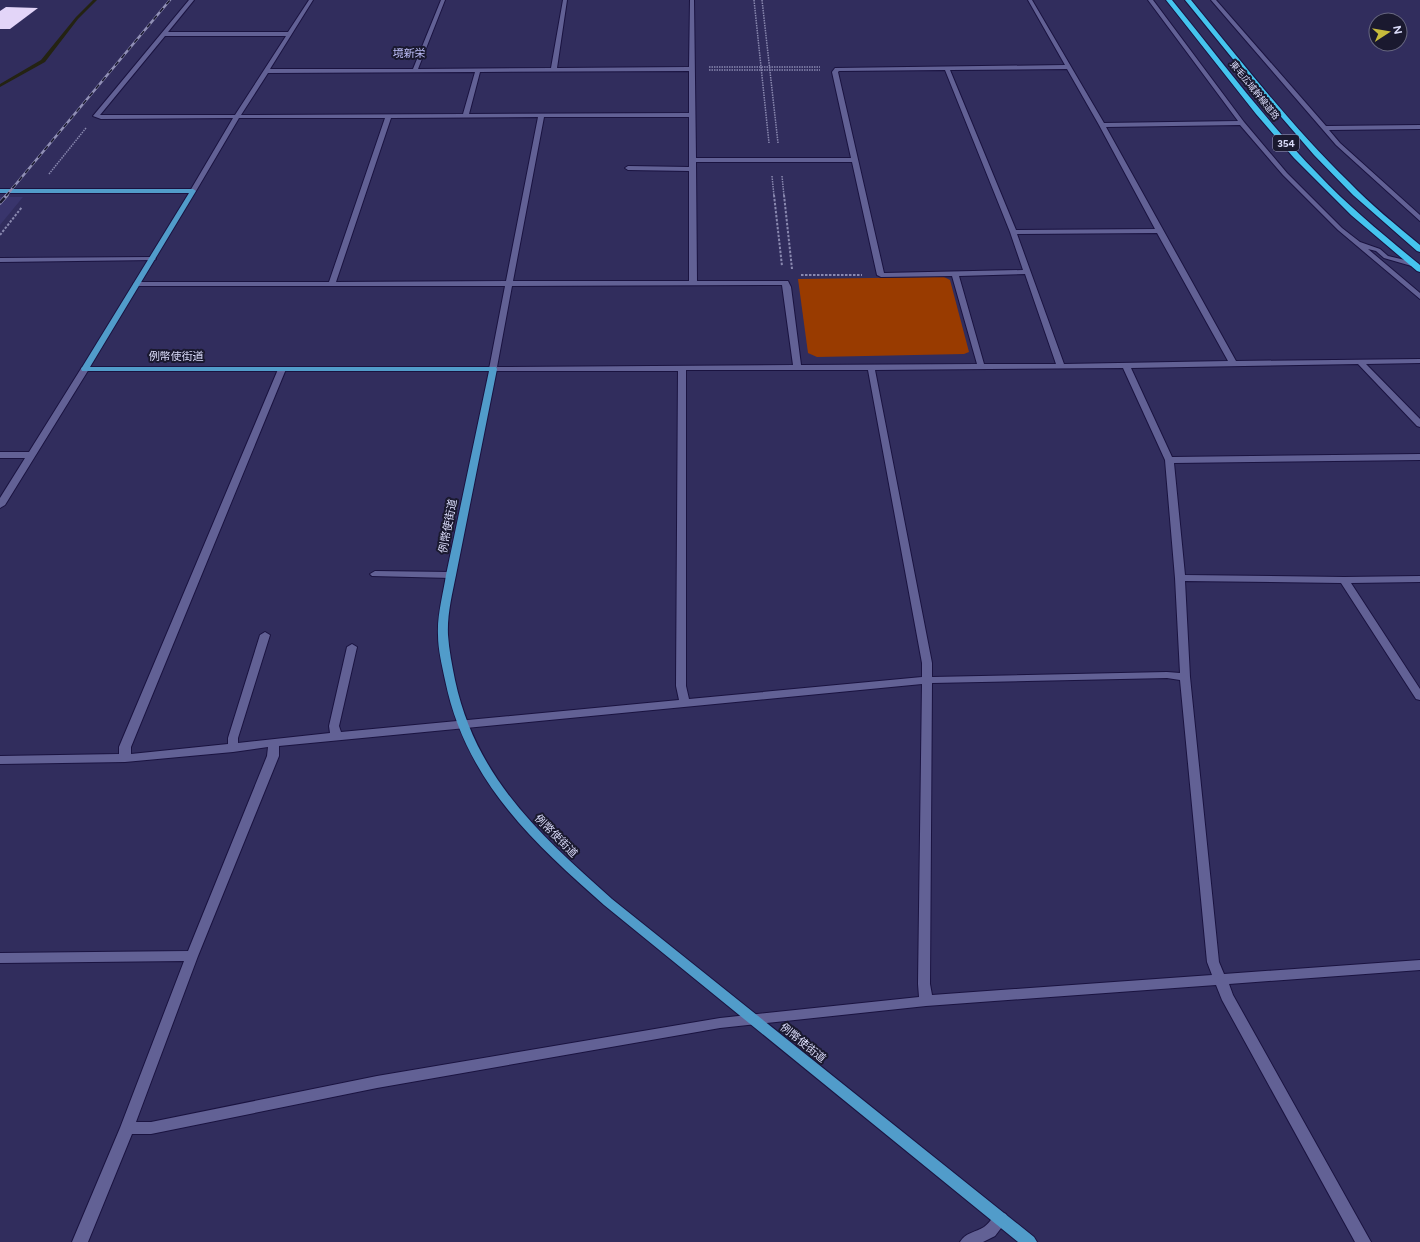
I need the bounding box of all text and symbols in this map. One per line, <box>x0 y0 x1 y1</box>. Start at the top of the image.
north arrow <box>1368 12 1408 52</box>
text: N <box>1390 25 1405 36</box>
district label: 境新栄 <box>393 47 426 60</box>
street label: 東毛広域幹線道路 <box>1228 59 1282 121</box>
road number: 354 <box>1273 135 1299 151</box>
street label: 例幣使街道 <box>149 350 204 363</box>
street label: 例幣使街道 <box>436 498 460 554</box>
street label: 例幣使街道 <box>532 812 580 860</box>
street label: 例幣使街道 <box>778 1021 828 1065</box>

